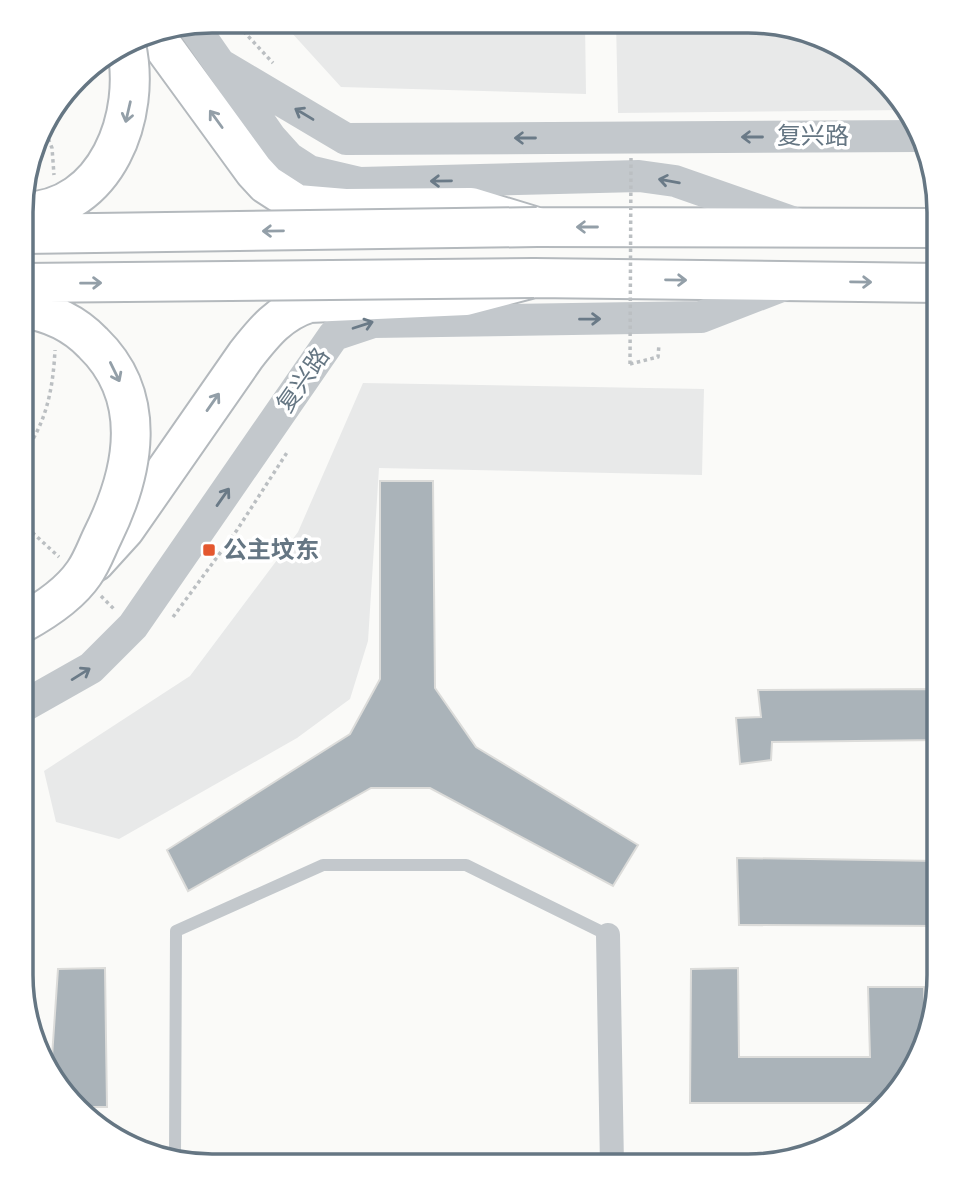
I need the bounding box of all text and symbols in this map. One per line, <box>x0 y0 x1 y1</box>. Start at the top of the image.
one-way arrow <box>120 100 134 123</box>
one-way arrow <box>295 107 315 121</box>
one-way arrow <box>209 110 223 129</box>
street label: 复兴路 <box>777 122 849 150</box>
one-way arrow <box>741 130 764 144</box>
one-way arrow <box>514 131 537 145</box>
one-way arrow <box>430 174 453 188</box>
one-way arrow <box>658 174 681 187</box>
one-way arrow <box>576 220 599 234</box>
one-way arrow <box>262 224 285 237</box>
one-way arrow <box>664 273 687 287</box>
one-way arrow <box>849 275 872 289</box>
one-way arrow <box>79 276 102 289</box>
one-way arrow <box>578 312 601 326</box>
one-way arrow <box>352 318 374 331</box>
street label: 复兴路 <box>271 342 335 418</box>
one-way arrow <box>108 361 122 382</box>
one-way arrow <box>206 393 220 412</box>
one-way arrow <box>216 488 230 507</box>
place label: 公主坟东 <box>223 536 319 564</box>
marker: 公主坟东 <box>201 542 217 558</box>
one-way arrow <box>71 666 90 681</box>

